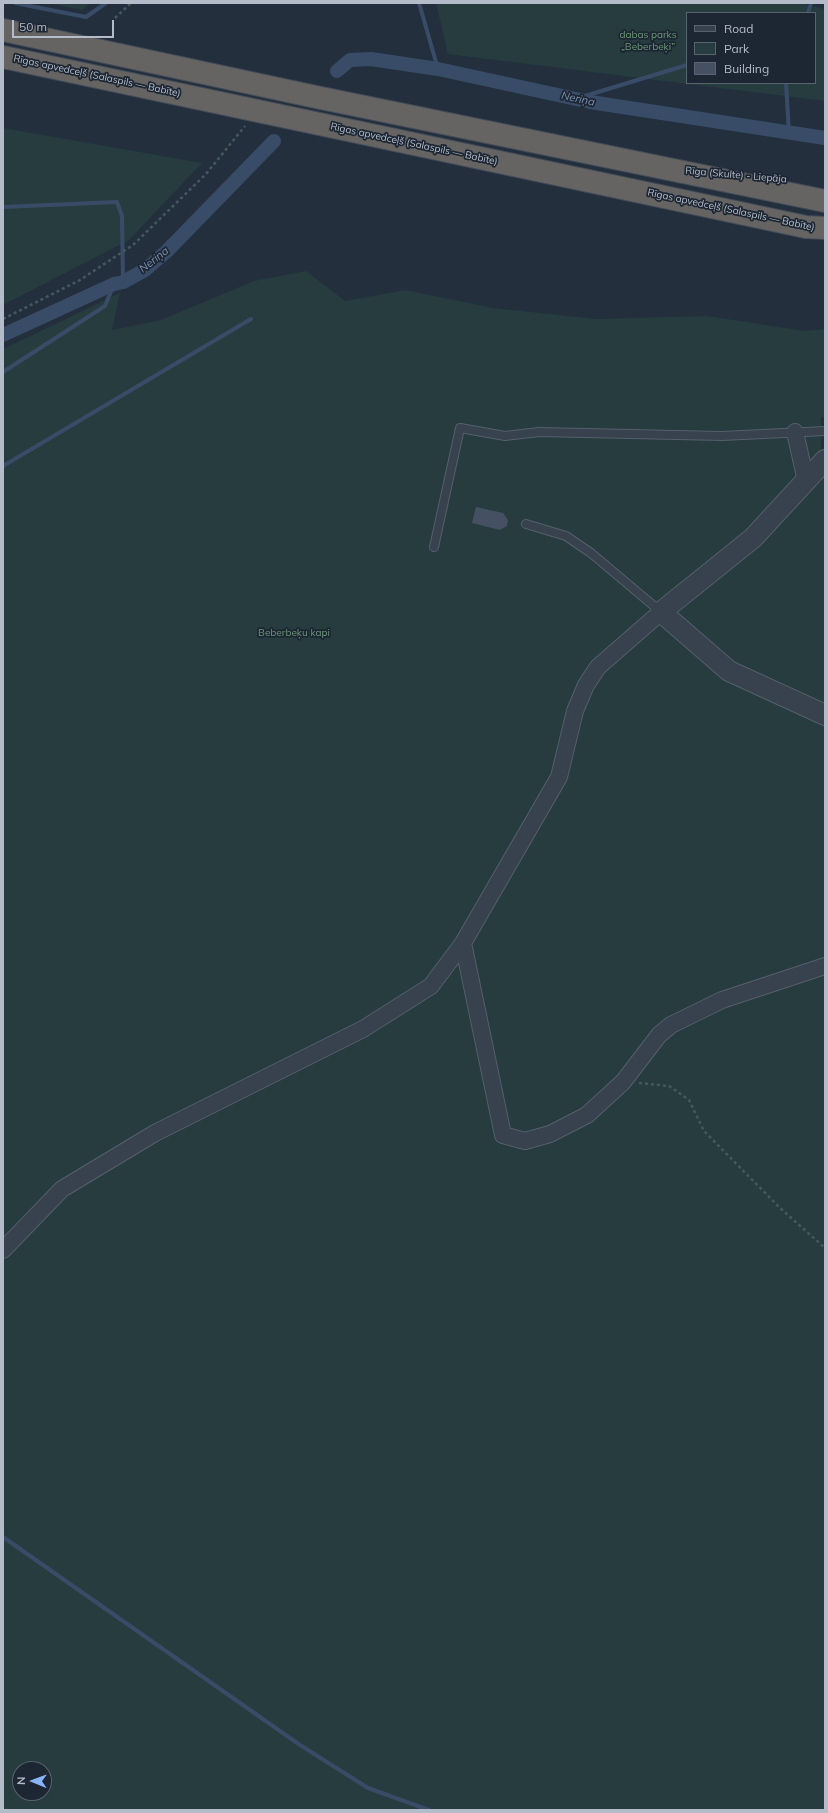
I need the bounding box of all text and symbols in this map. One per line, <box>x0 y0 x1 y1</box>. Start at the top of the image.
scale bar <box>14 12 116 38</box>
legend <box>686 12 816 84</box>
text: 50 m <box>19 19 47 34</box>
text: Road <box>724 21 753 36</box>
park label: dabas parks „Beberbeķi” <box>619 29 677 52</box>
text: Park <box>724 41 749 56</box>
street label: Rīgas apvedceļš (Salaspils — Babīte) <box>12 52 182 100</box>
text: Building <box>724 61 769 76</box>
water label: Neriņa <box>560 89 596 109</box>
street label: Rīgas apvedceļš (Salaspils — Babīte) <box>329 120 499 168</box>
street label: Rīga (Skulte) - Liepāja <box>685 165 787 185</box>
street label: Rīgas apvedceļš (Salaspils — Babīte) <box>646 186 816 234</box>
water label: Neriņa <box>137 244 171 276</box>
park label: Beberbeķu kapi <box>258 627 330 639</box>
north arrow <box>12 1761 52 1801</box>
text: N <box>14 1777 28 1785</box>

